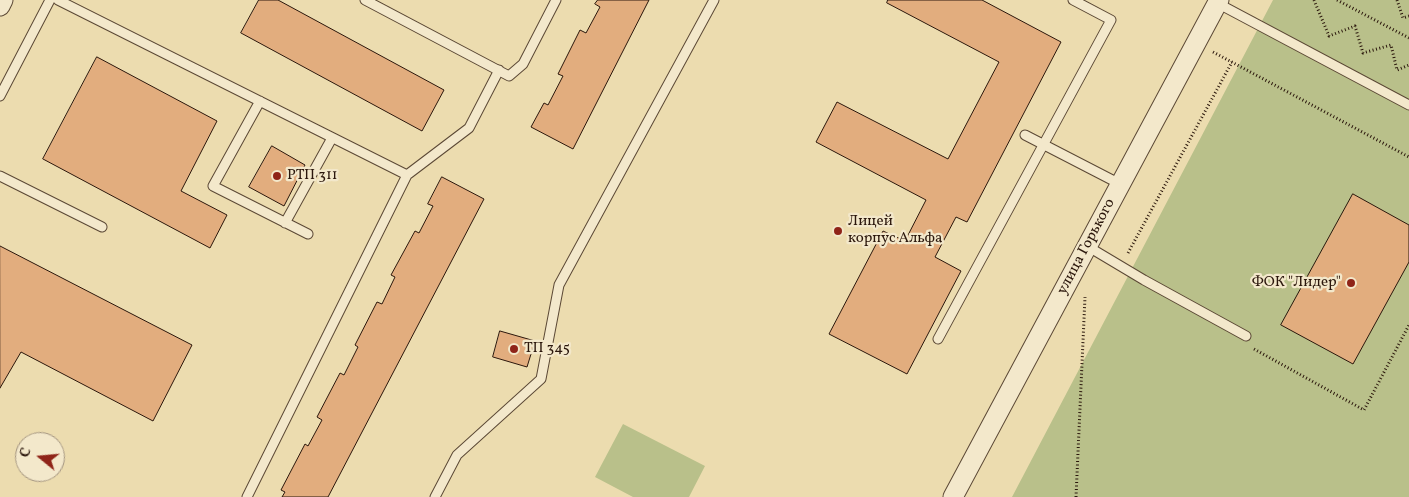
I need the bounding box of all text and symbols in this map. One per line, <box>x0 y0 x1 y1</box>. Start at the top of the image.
place label: РТП 311 <box>287 167 338 185</box>
marker: РТП 311 <box>271 170 283 182</box>
street label: улица Горького <box>1054 196 1120 298</box>
place label: Лицей корпус Альфа <box>848 213 943 248</box>
marker: Лицей корпус Альфа <box>832 225 844 237</box>
place label: ФОК "Лидер" <box>1252 274 1341 292</box>
marker: ФОК "Лидер" <box>1345 277 1357 289</box>
place label: ТП 345 <box>524 340 570 358</box>
marker: ТП 345 <box>508 343 520 355</box>
north arrow <box>15 432 65 482</box>
text: С <box>16 446 37 460</box>

